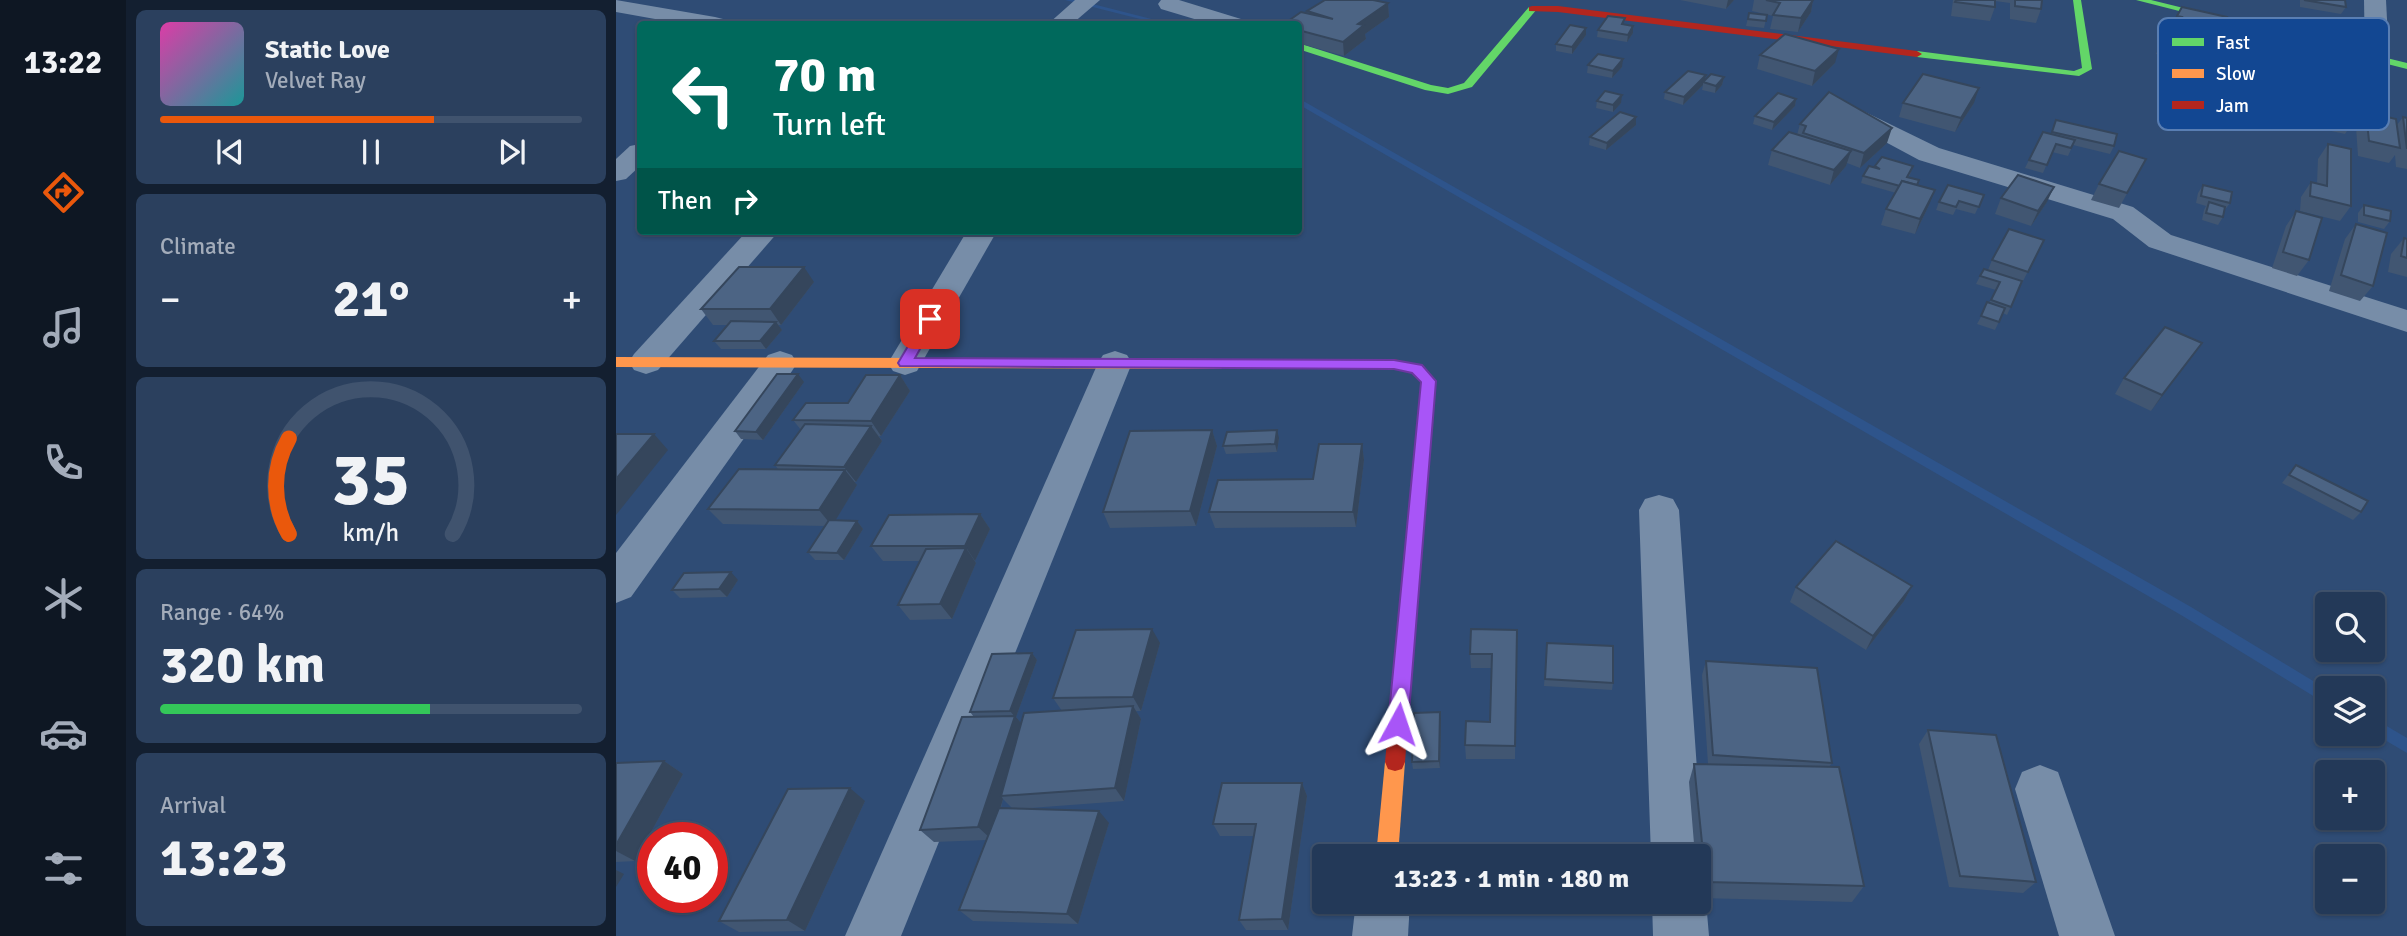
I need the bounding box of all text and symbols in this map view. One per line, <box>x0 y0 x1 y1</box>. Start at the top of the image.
legend <box>2158 18 2389 130</box>
text: Fast <box>2216 31 2250 55</box>
text: Static Love <box>265 34 390 66</box>
text: 13:22 <box>24 43 102 82</box>
text: 70 m <box>773 45 876 105</box>
icon: left <box>658 49 749 140</box>
text: Slow <box>2216 62 2256 86</box>
text: Velvet Ray <box>265 66 366 95</box>
text: Jam <box>2216 94 2249 118</box>
text: Turn left <box>773 105 886 144</box>
icon: previous <box>211 133 249 171</box>
icon: pause <box>352 133 390 171</box>
icon: next <box>493 133 531 171</box>
icon: directions <box>39 168 88 217</box>
icon: right <box>726 182 764 220</box>
text: Then <box>658 185 712 217</box>
text: Climate <box>160 232 236 261</box>
text: 21° <box>333 267 409 331</box>
text: − <box>160 276 181 323</box>
text: + <box>561 276 582 323</box>
pin <box>900 289 960 349</box>
icon: arrive <box>911 300 949 338</box>
icon: music <box>39 303 88 352</box>
text: 35 <box>332 436 410 525</box>
icon: phone <box>39 438 88 487</box>
text: km/h <box>343 517 399 548</box>
icon: climate <box>39 574 88 623</box>
map controls <box>2315 592 2385 914</box>
button: search <box>2315 592 2385 662</box>
text: Range · 64% <box>160 598 284 627</box>
text: 320 km <box>160 633 325 697</box>
button: layers <box>2315 676 2385 746</box>
position arrow <box>1361 687 1435 761</box>
icon: car <box>39 709 88 758</box>
button: + <box>2315 760 2385 830</box>
text: Arrival <box>160 791 226 820</box>
speed limit sign: 40 <box>637 822 728 913</box>
text: 13:23 <box>160 826 288 890</box>
icon: filters <box>39 844 88 893</box>
button: − <box>2315 844 2385 914</box>
text: 13:23 · 1 min · 180 m <box>1394 863 1629 895</box>

